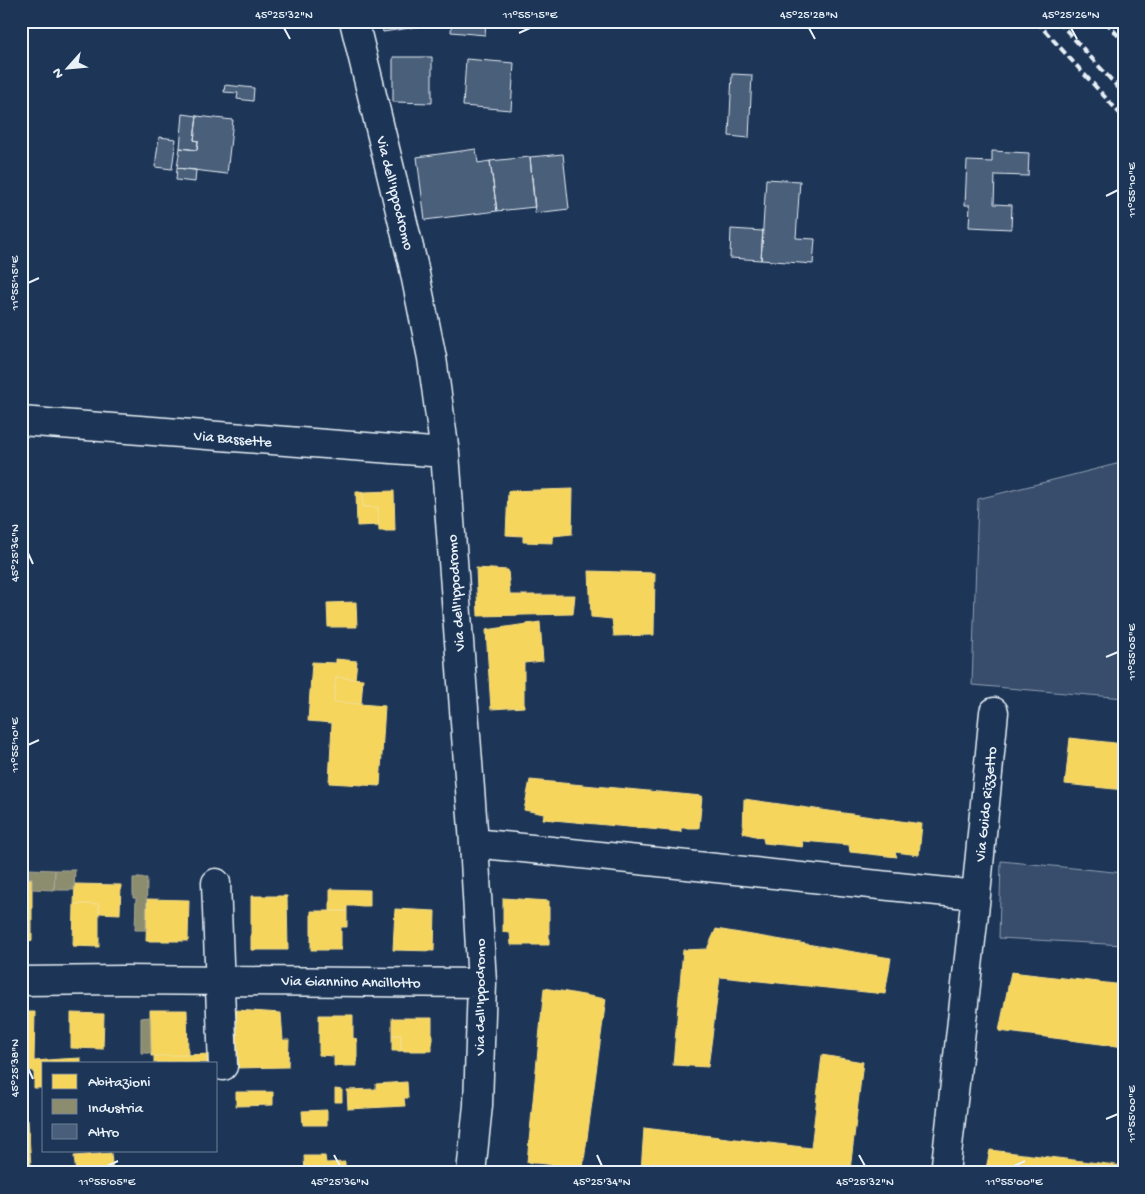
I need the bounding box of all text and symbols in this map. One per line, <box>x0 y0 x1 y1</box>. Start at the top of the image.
text: 45°25'32"N <box>255 9 313 23</box>
text: 11°55'15"E <box>502 9 558 23</box>
text: 45°25'28"N <box>780 9 838 23</box>
text: 45°25'26"N <box>1042 9 1100 23</box>
north arrow <box>42 42 92 92</box>
text: N <box>49 65 68 81</box>
street label: Via dell'Ippodromo <box>371 134 417 253</box>
text: 11°55'10"E <box>1126 162 1140 218</box>
text: 11°55'15"E <box>9 255 23 311</box>
street label: Via Bassette <box>192 428 273 452</box>
text: 45°25'36"N <box>9 524 23 582</box>
street label: Via dell'Ippodromo <box>444 534 470 653</box>
text: 11°55'05"E <box>1126 623 1140 681</box>
text: 11°55'10"E <box>9 717 23 773</box>
street label: Via Guido Rizzetto <box>972 746 1002 864</box>
street label: Via dell'Ippodromo <box>472 938 490 1056</box>
street label: Via Giannino Ancillotto <box>280 973 421 993</box>
text: 45°25'38"N <box>9 1039 23 1097</box>
legend <box>42 1062 218 1152</box>
text: Abitazioni <box>88 1074 151 1092</box>
text: 11°55'00"E <box>1126 1085 1140 1143</box>
text: Industria <box>88 1100 144 1118</box>
text: Altro <box>88 1124 120 1142</box>
text: 11°55'05"E <box>78 1176 136 1190</box>
text: 45°25'36"N <box>311 1176 369 1190</box>
text: 45°25'34"N <box>573 1176 631 1190</box>
text: 45°25'32"N <box>836 1176 894 1190</box>
text: 11°55'00"E <box>985 1176 1043 1190</box>

